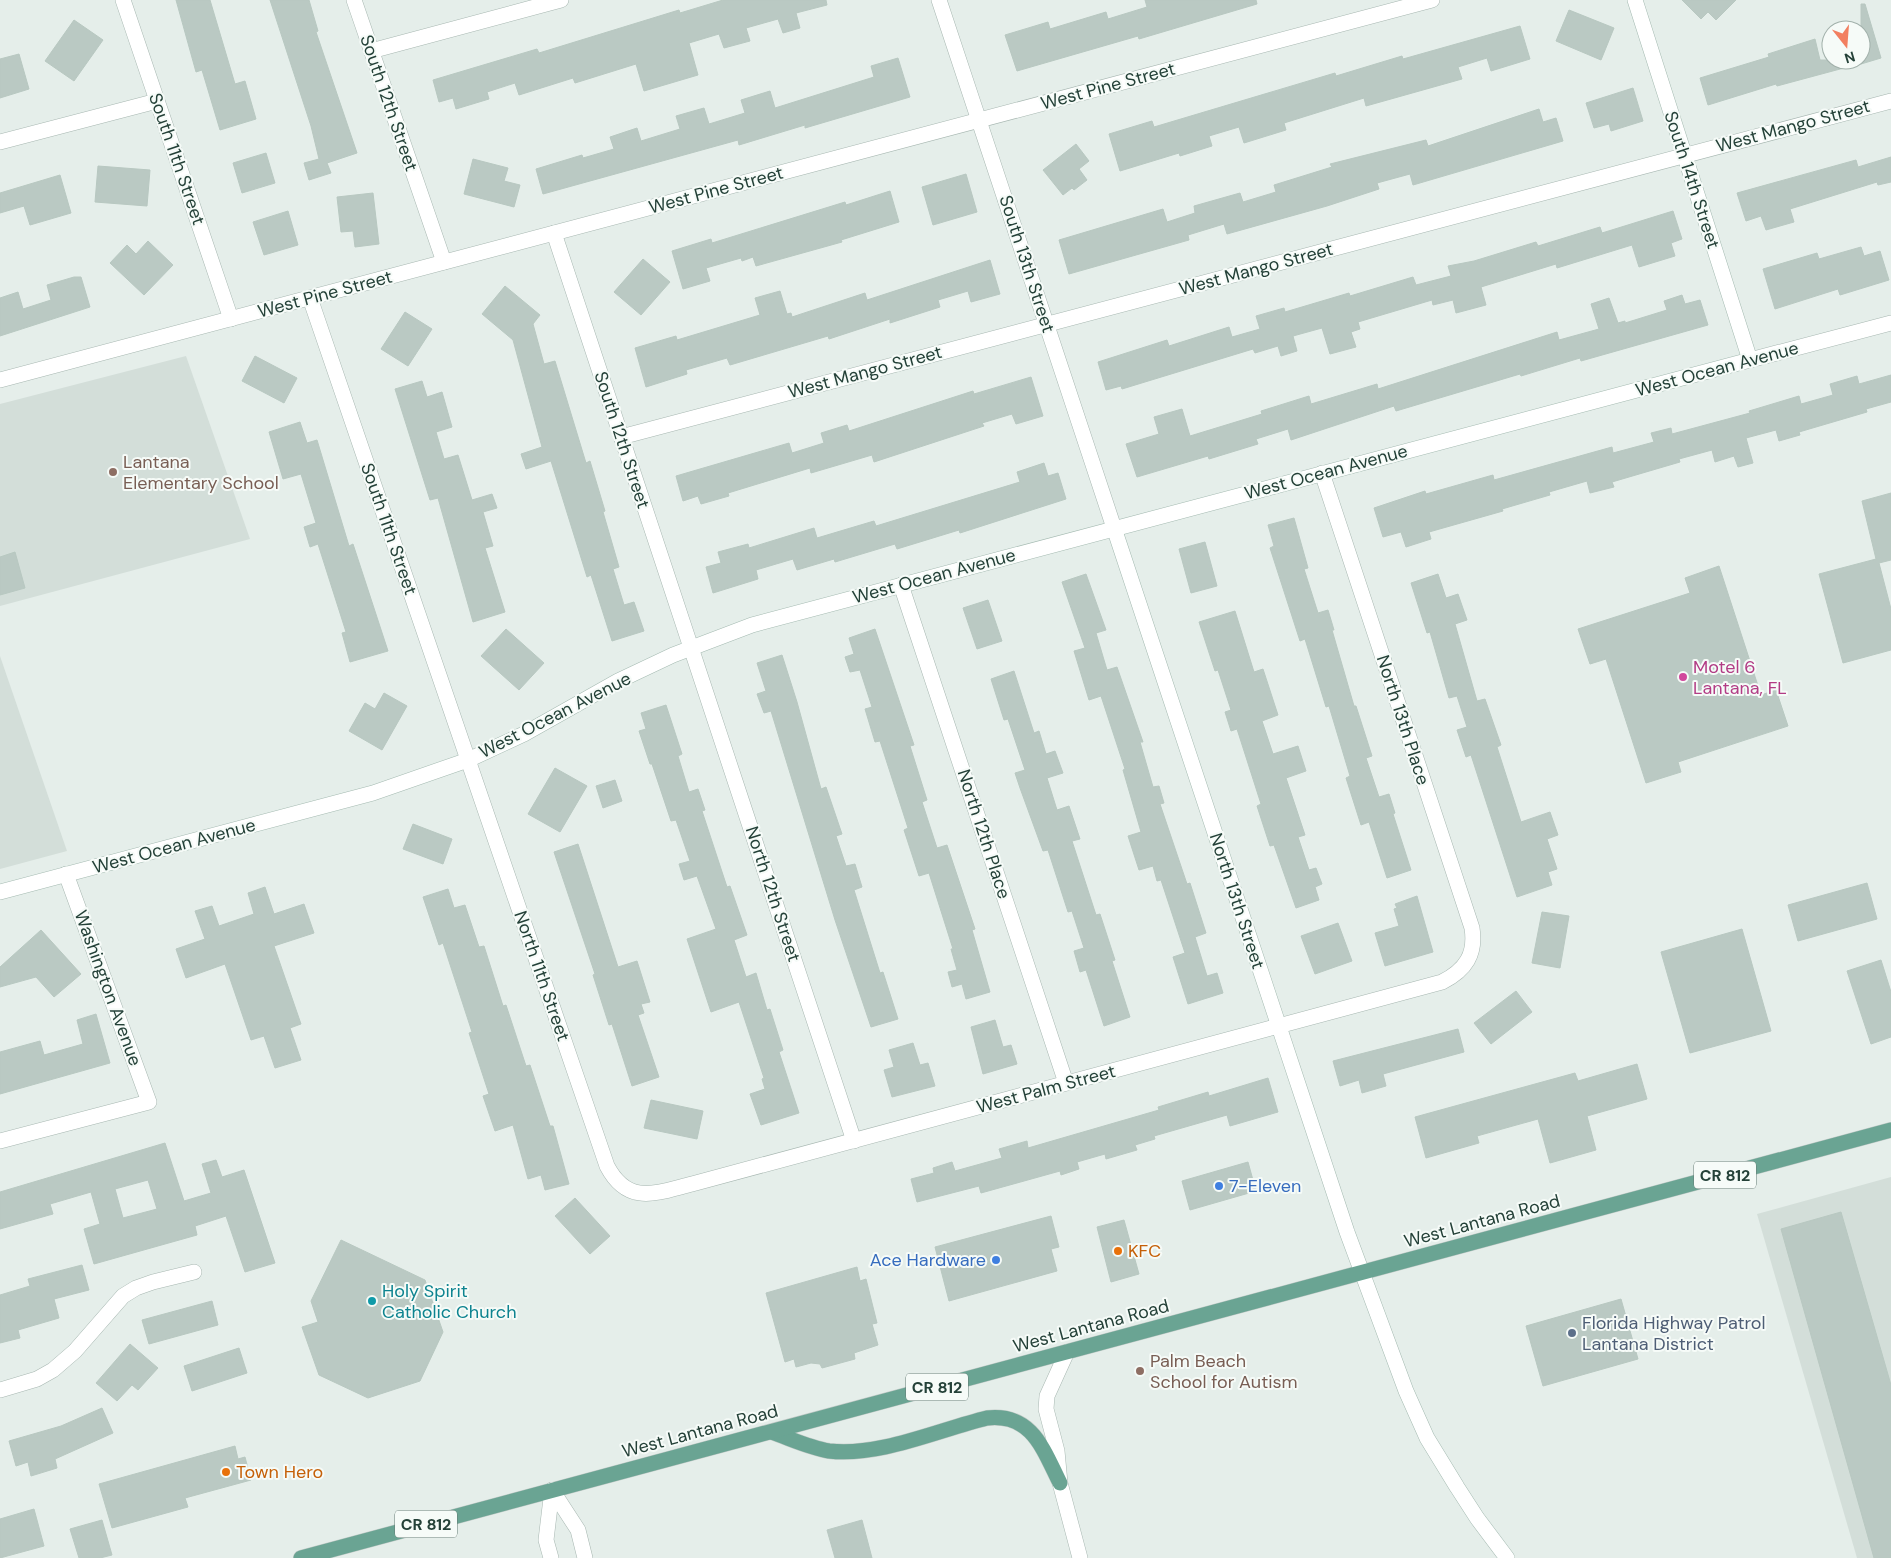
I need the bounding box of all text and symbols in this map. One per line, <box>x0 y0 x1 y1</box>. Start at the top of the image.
north arrow <box>1821 20 1871 70</box>
street label: South 12th Street <box>354 32 424 174</box>
text: N <box>1842 47 1857 68</box>
street label: West Pine Street <box>1038 57 1178 115</box>
street label: South 11th Street <box>143 90 211 228</box>
street label: West Mango Street <box>1713 94 1873 158</box>
street label: South 14th Street <box>1658 108 1726 252</box>
street label: West Pine Street <box>646 161 786 219</box>
street label: South 13th Street <box>993 192 1061 336</box>
street label: West Mango Street <box>1176 237 1336 301</box>
street label: West Pine Street <box>255 265 395 323</box>
street label: West Ocean Avenue <box>1633 336 1801 402</box>
street label: West Mango Street <box>785 340 945 404</box>
street label: South 12th Street <box>589 368 655 512</box>
street label: West Ocean Avenue <box>1242 439 1410 505</box>
place label: Lantana Elementary School <box>123 450 279 495</box>
street label: South 11th Street <box>355 460 423 598</box>
marker: Lantana Elementary School <box>107 466 119 478</box>
street label: West Ocean Avenue <box>850 543 1018 609</box>
street label: North 13th Place <box>1371 652 1435 788</box>
place label: Motel 6 Lantana, FL <box>1693 655 1787 700</box>
street label: West Ocean Avenue <box>475 666 635 764</box>
marker: Motel 6 Lantana, FL <box>1677 671 1689 683</box>
street label: North 12th Place <box>952 766 1016 902</box>
street label: West Ocean Avenue <box>90 813 258 879</box>
street label: North 12th Street <box>740 823 806 965</box>
street label: North 13th Street <box>1204 830 1270 972</box>
street label: Washington Avenue <box>69 907 147 1069</box>
street label: North 11th Street <box>508 908 576 1044</box>
street label: West Palm Street <box>974 1059 1118 1119</box>
road number: CR 812 <box>1694 1162 1756 1188</box>
place label: 7-Eleven <box>1229 1174 1301 1198</box>
marker: 7-Eleven <box>1213 1180 1225 1192</box>
street label: West Lantana Road <box>1401 1189 1563 1253</box>
place label: KFC <box>1128 1239 1161 1263</box>
marker: KFC <box>1112 1245 1124 1257</box>
place label: Ace Hardware <box>870 1248 986 1272</box>
marker: Ace Hardware <box>990 1254 1002 1266</box>
place label: Holy Spirit Catholic Church <box>382 1279 516 1324</box>
street label: West Lantana Road <box>1010 1294 1172 1358</box>
marker: Holy Spirit Catholic Church <box>366 1295 378 1307</box>
place label: Florida Highway Patrol Lantana District <box>1582 1311 1766 1356</box>
marker: Florida Highway Patrol Lantana District <box>1566 1327 1578 1339</box>
place label: Palm Beach School for Autism <box>1150 1349 1298 1394</box>
marker: Palm Beach School for Autism <box>1134 1365 1146 1377</box>
road number: CR 812 <box>906 1374 968 1400</box>
street label: West Lantana Road <box>619 1399 781 1463</box>
place label: Town Hero <box>236 1460 323 1484</box>
marker: Town Hero <box>220 1466 232 1478</box>
road number: CR 812 <box>395 1510 457 1538</box>

